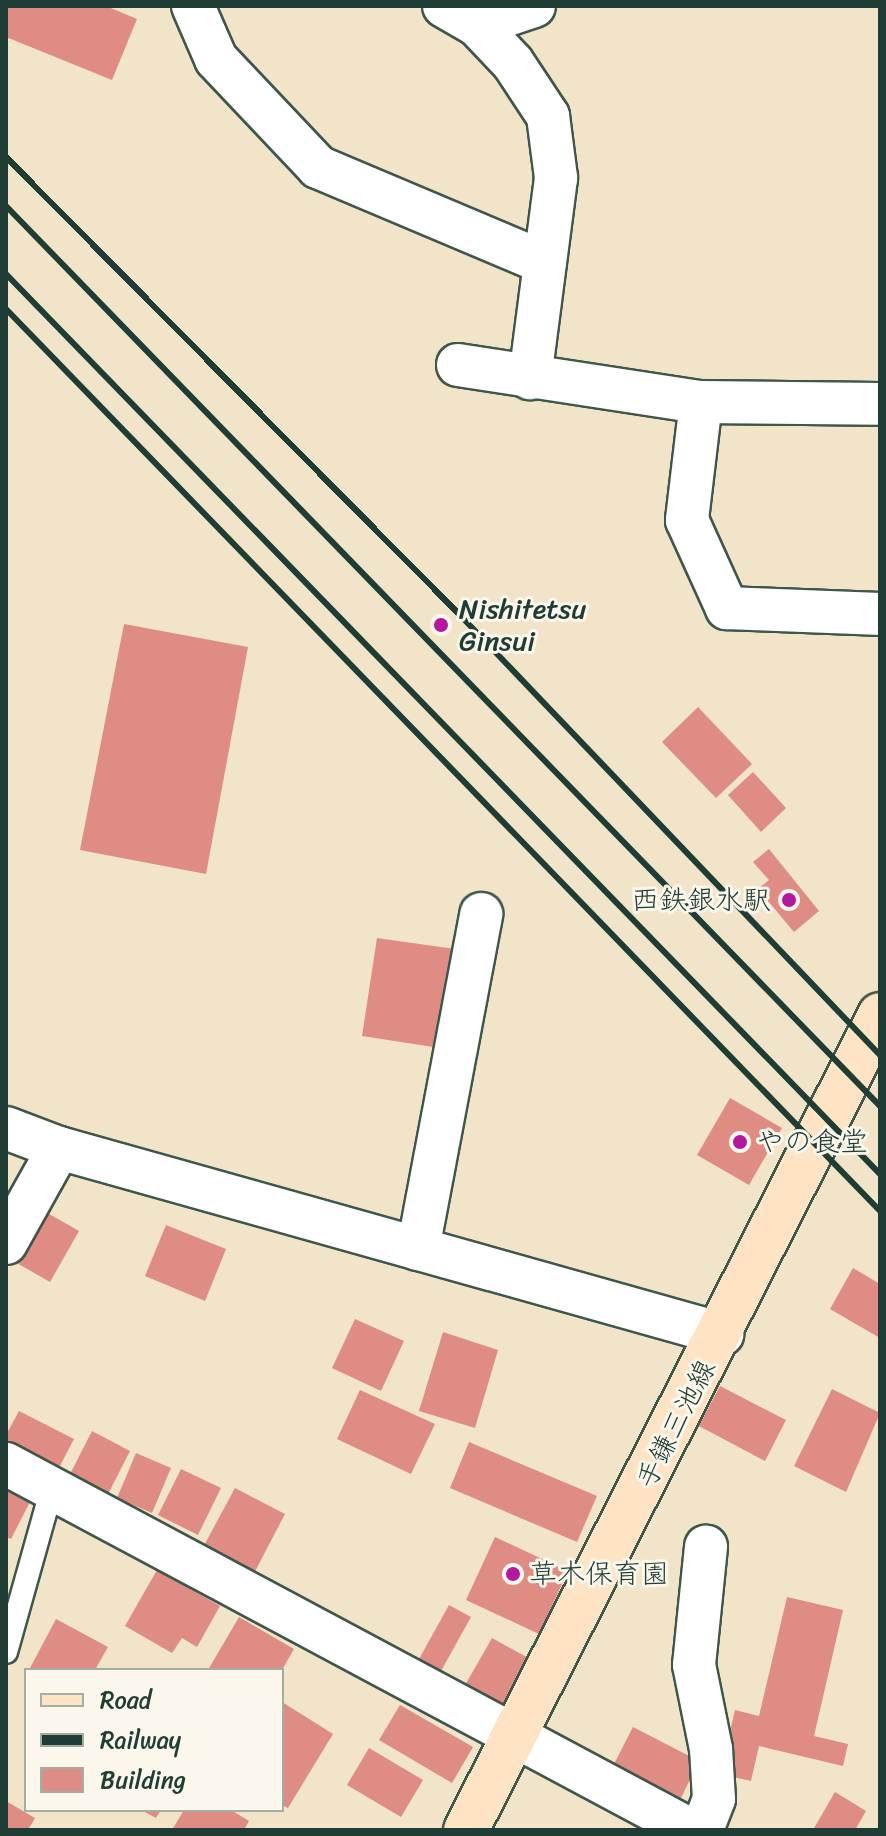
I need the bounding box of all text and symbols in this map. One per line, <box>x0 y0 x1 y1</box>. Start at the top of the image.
place label: Nishitetsu Ginsui <box>459 592 586 658</box>
marker: Nishitetsu Ginsui <box>430 614 452 636</box>
place label: 西鉄銀水駅 <box>631 883 771 917</box>
marker: 西鉄銀水駅 <box>778 889 800 911</box>
place label: やの食堂 <box>756 1125 868 1159</box>
marker: やの食堂 <box>731 1133 749 1151</box>
street label: 手鎌三池線 <box>629 1354 723 1494</box>
place label: 草木保育園 <box>529 1557 669 1591</box>
marker: 草木保育園 <box>504 1565 522 1583</box>
legend <box>24 1668 284 1812</box>
text: Road <box>100 1679 151 1721</box>
text: Railway <box>100 1719 181 1761</box>
text: Building <box>100 1759 186 1801</box>

